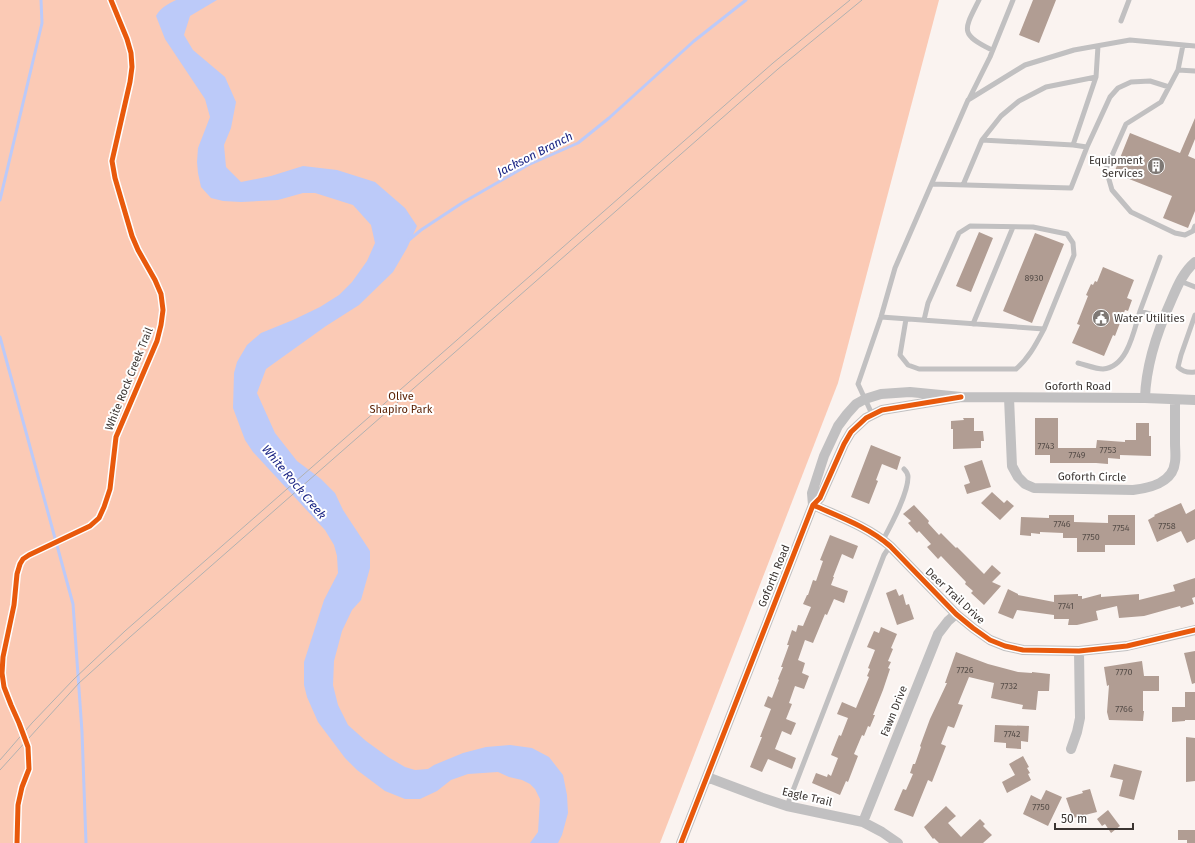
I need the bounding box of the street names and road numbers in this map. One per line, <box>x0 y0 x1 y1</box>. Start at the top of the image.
street label: White Rock Creek Trail <box>102 326 156 432</box>
street label: Goforth Road <box>1045 380 1111 393</box>
street label: Goforth Circle <box>1058 470 1126 484</box>
street label: Goforth Road <box>756 543 792 609</box>
street label: Deer Trail Drive <box>923 565 987 627</box>
street label: Fawn Drive <box>878 684 910 738</box>
street label: Eagle Trail <box>781 785 833 809</box>

